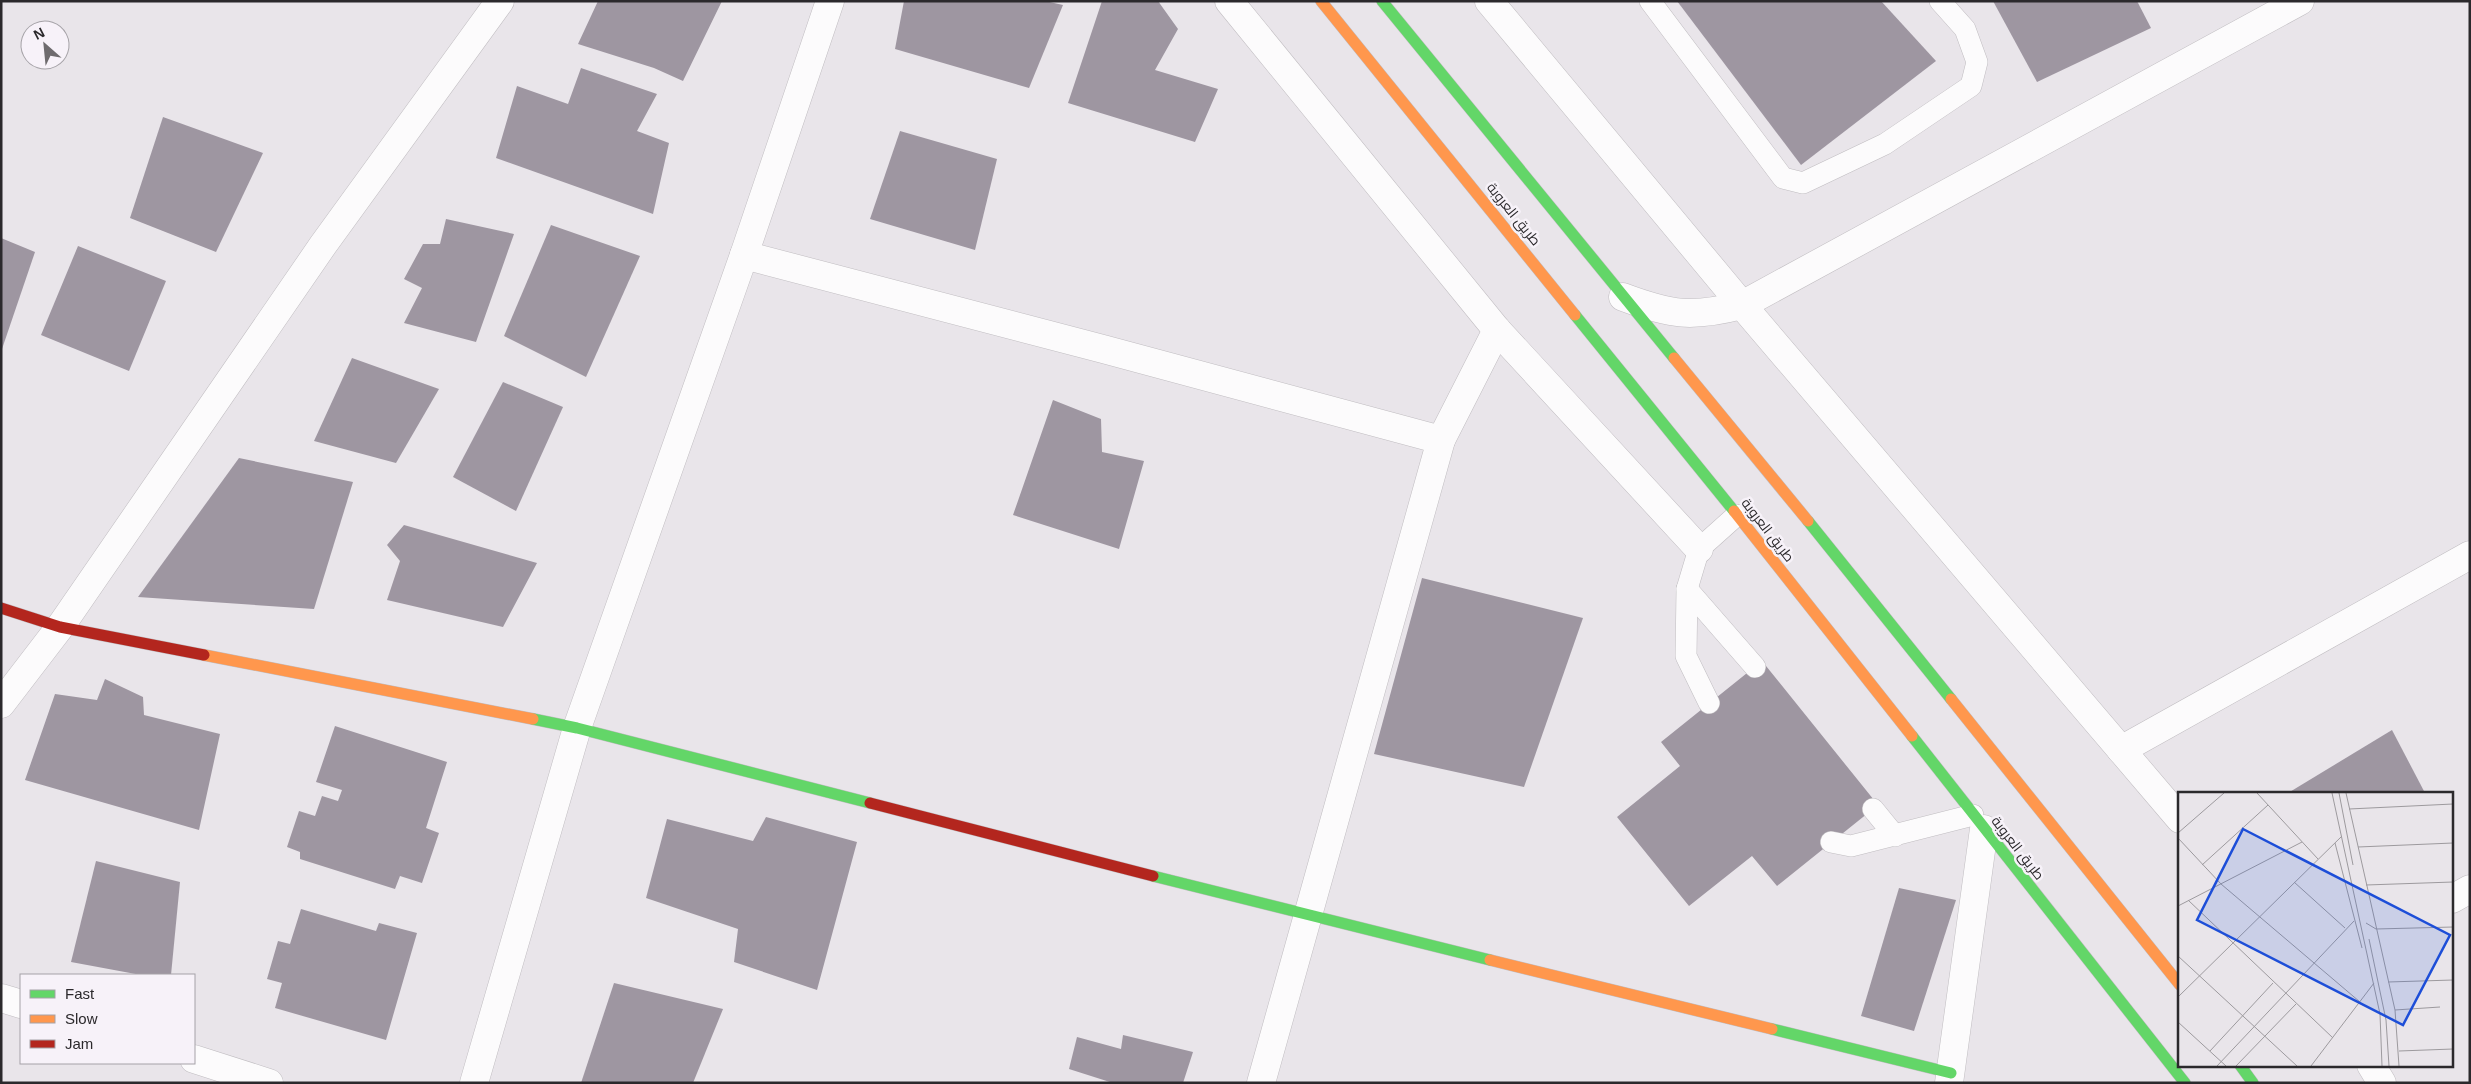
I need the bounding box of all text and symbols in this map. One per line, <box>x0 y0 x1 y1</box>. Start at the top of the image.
north arrow <box>20 20 70 70</box>
text: N <box>31 24 47 43</box>
street label: طريق العروبة <box>1483 179 1544 249</box>
street label: طريق العروبة <box>1737 495 1798 566</box>
inset map <box>2178 792 2454 1066</box>
street label: طريق العروبة <box>1987 813 2048 884</box>
legend <box>20 974 195 1064</box>
text: Fast <box>65 985 95 1002</box>
text: Slow <box>65 1010 98 1027</box>
text: Jam <box>65 1035 93 1052</box>

